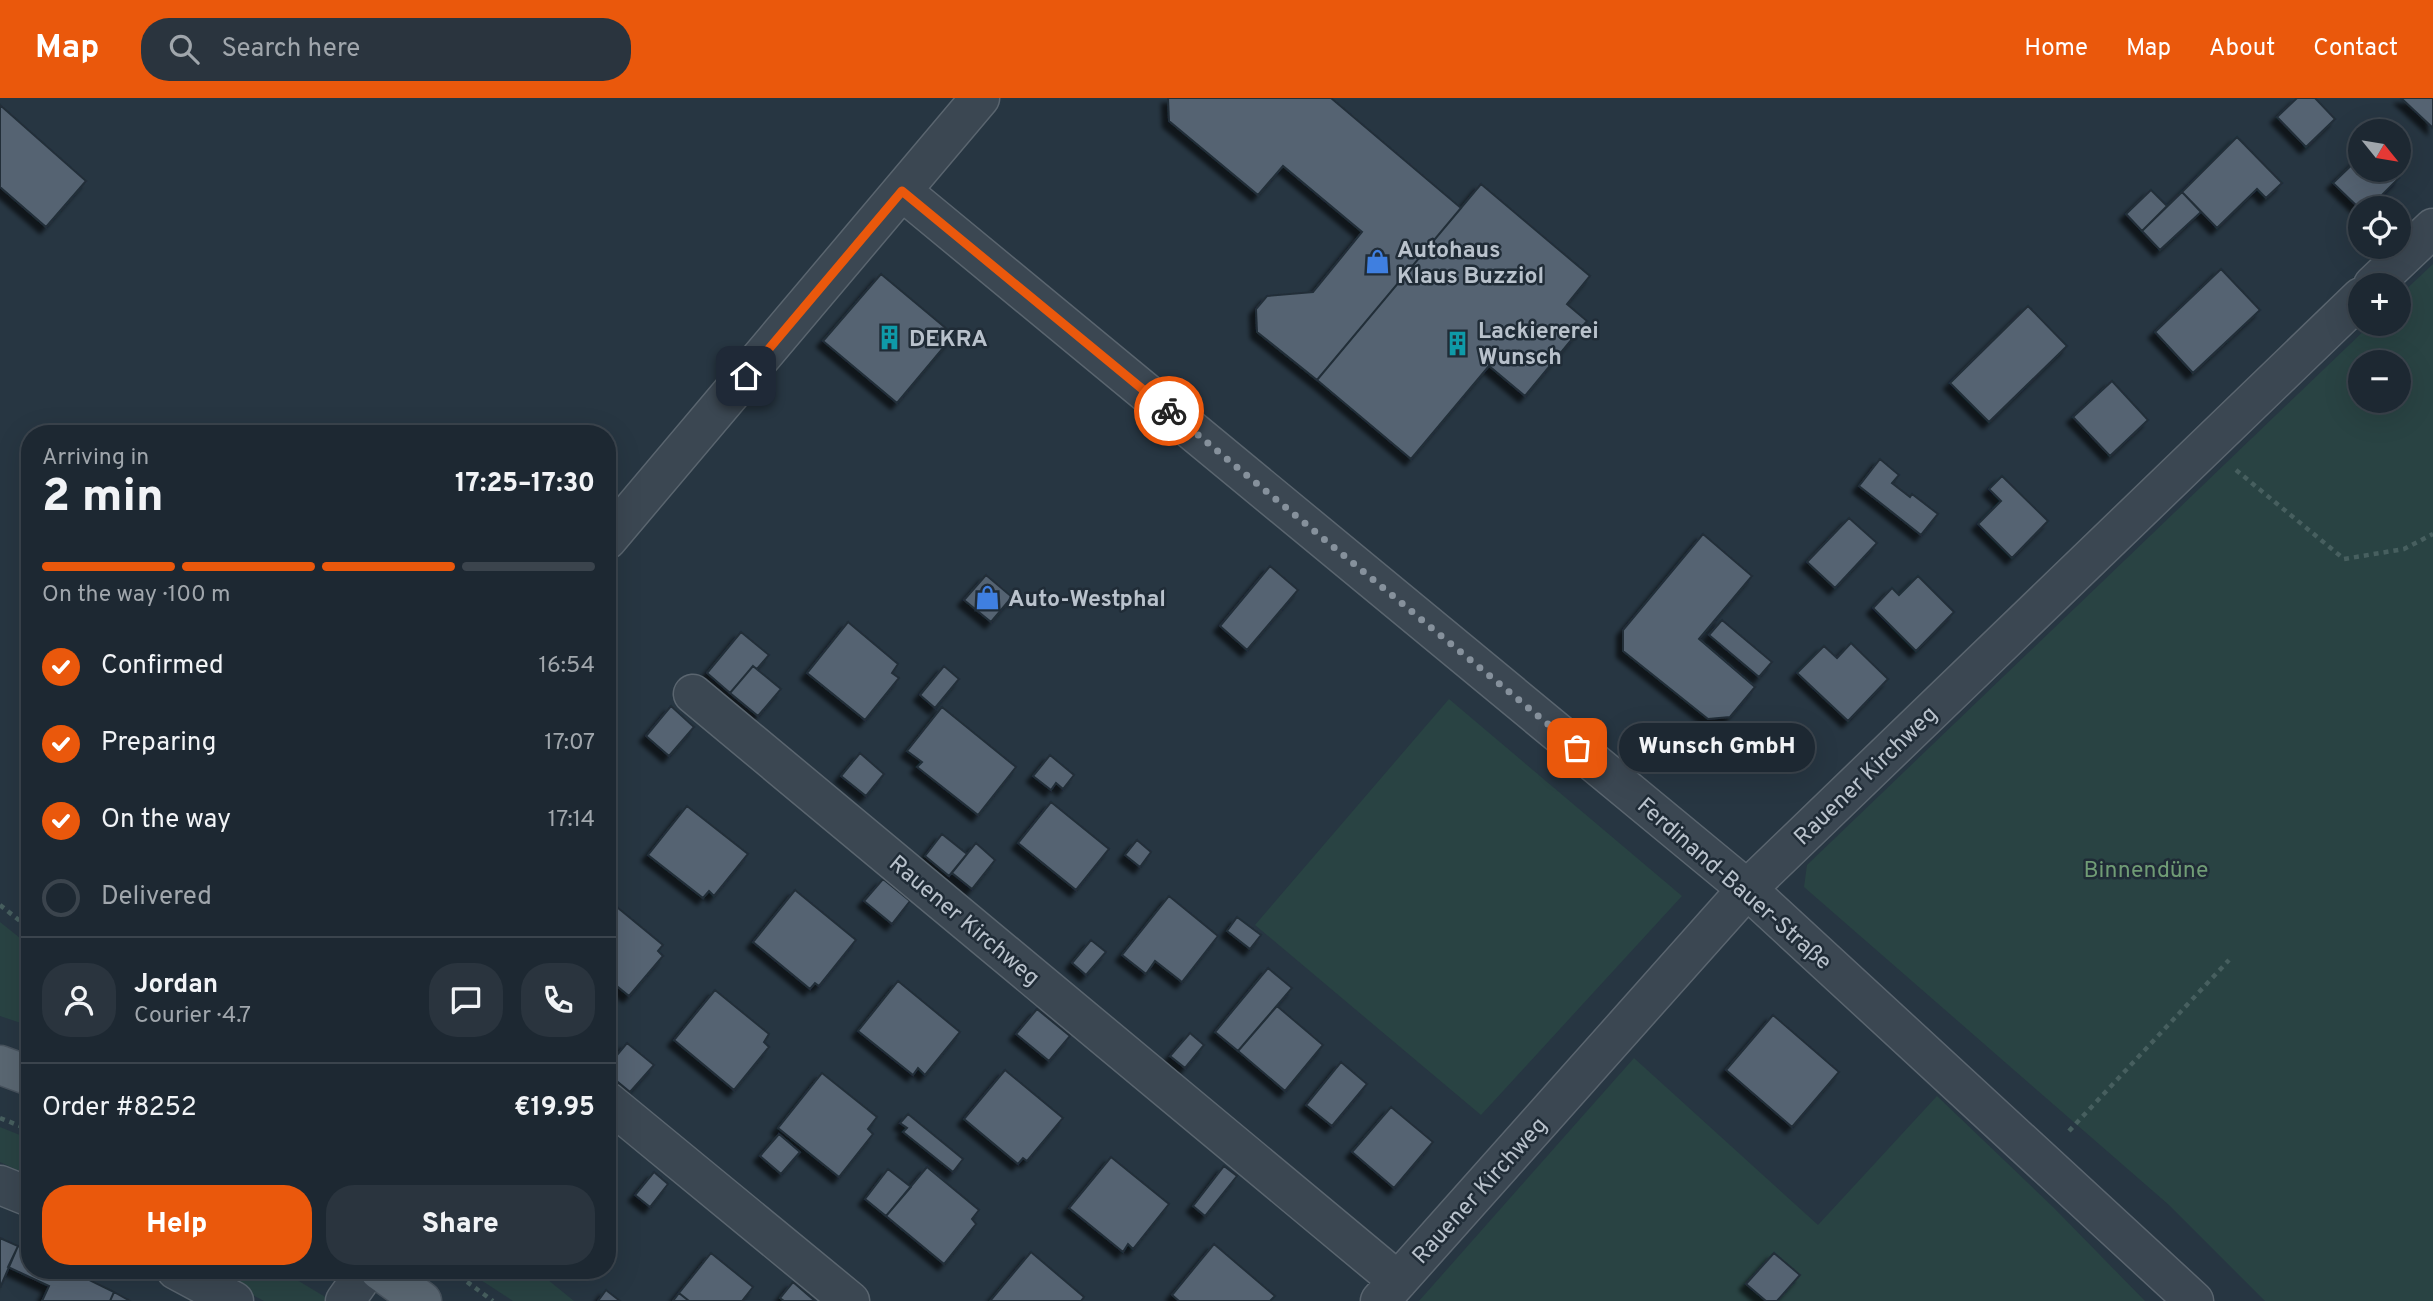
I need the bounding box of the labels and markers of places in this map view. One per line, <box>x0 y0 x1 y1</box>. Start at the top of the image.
place label: Autohaus Klaus Buzziol <box>1397 237 1544 292</box>
shop icon: Autohaus Klaus Buzziol <box>1363 248 1391 276</box>
place label: Lackiererei Wunsch <box>1478 318 1599 373</box>
building icon: DEKRA <box>875 324 903 352</box>
place label: DEKRA <box>909 326 988 355</box>
building icon: Lackiererei Wunsch <box>1444 329 1472 357</box>
pin <box>716 346 776 406</box>
shop icon: Auto-Westphal <box>974 584 1002 612</box>
place label: Auto-Westphal <box>1008 586 1166 615</box>
pin <box>1547 718 1607 778</box>
callout: Wunsch GmbH <box>1619 724 1815 772</box>

